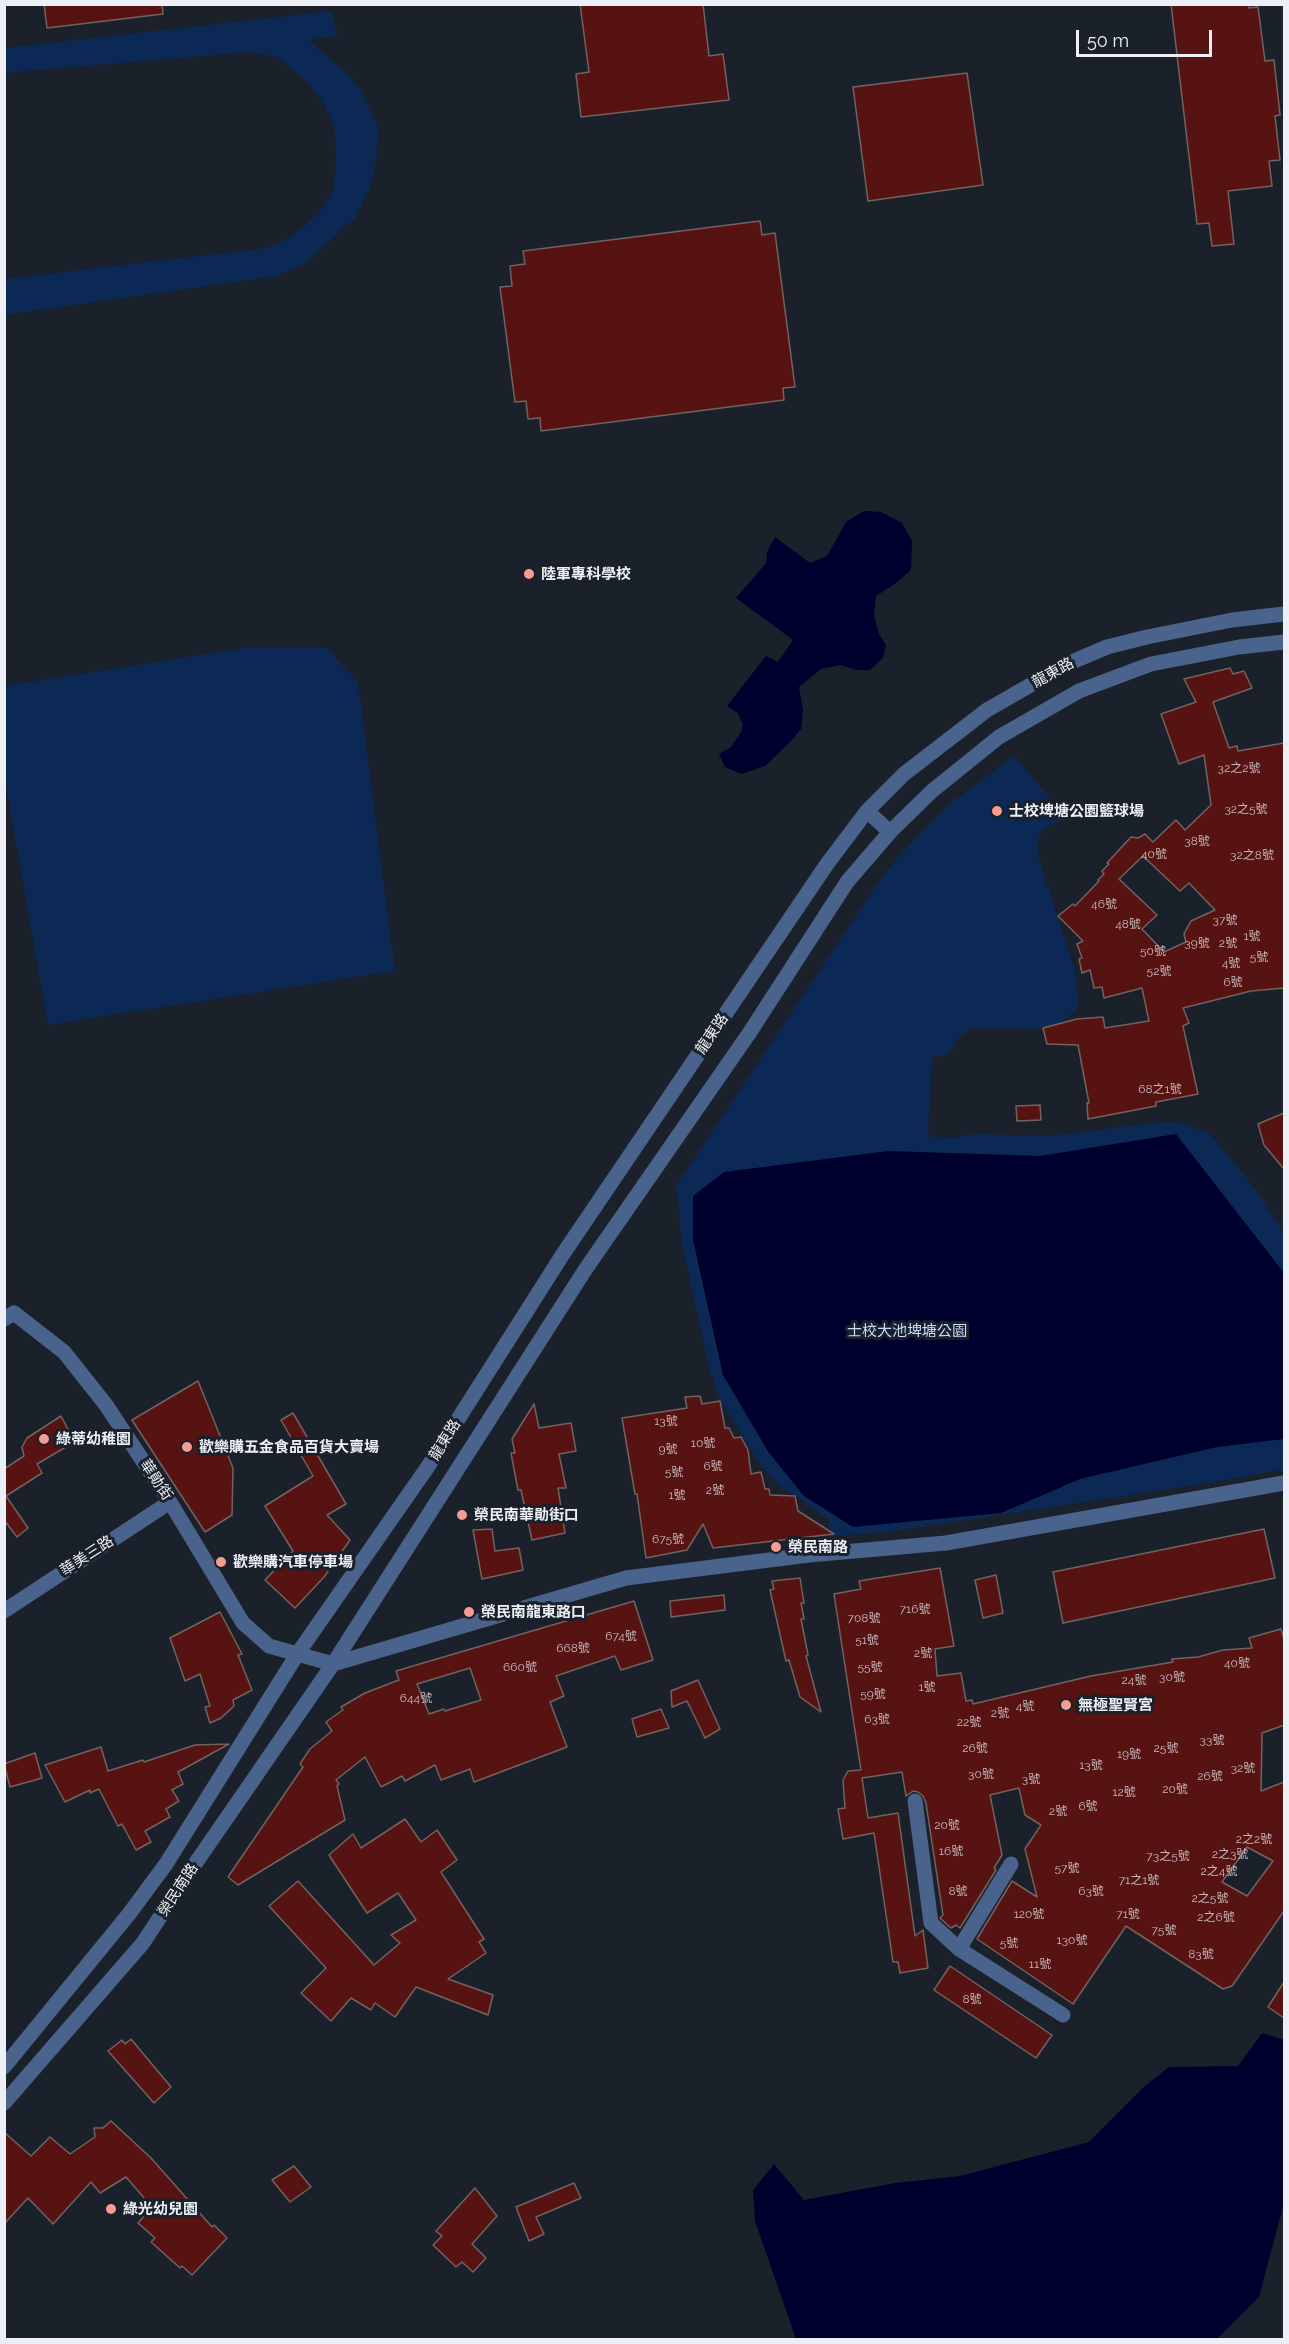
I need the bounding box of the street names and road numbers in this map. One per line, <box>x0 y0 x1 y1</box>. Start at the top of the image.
street label: 龍東路 <box>1029 654 1077 692</box>
street label: 龍東路 <box>692 1010 732 1058</box>
street label: 龍東路 <box>425 1416 465 1464</box>
street label: 華勛街 <box>136 1456 176 1504</box>
street label: 華美三路 <box>57 1532 117 1580</box>
street label: 榮民南路 <box>154 1860 202 1920</box>

